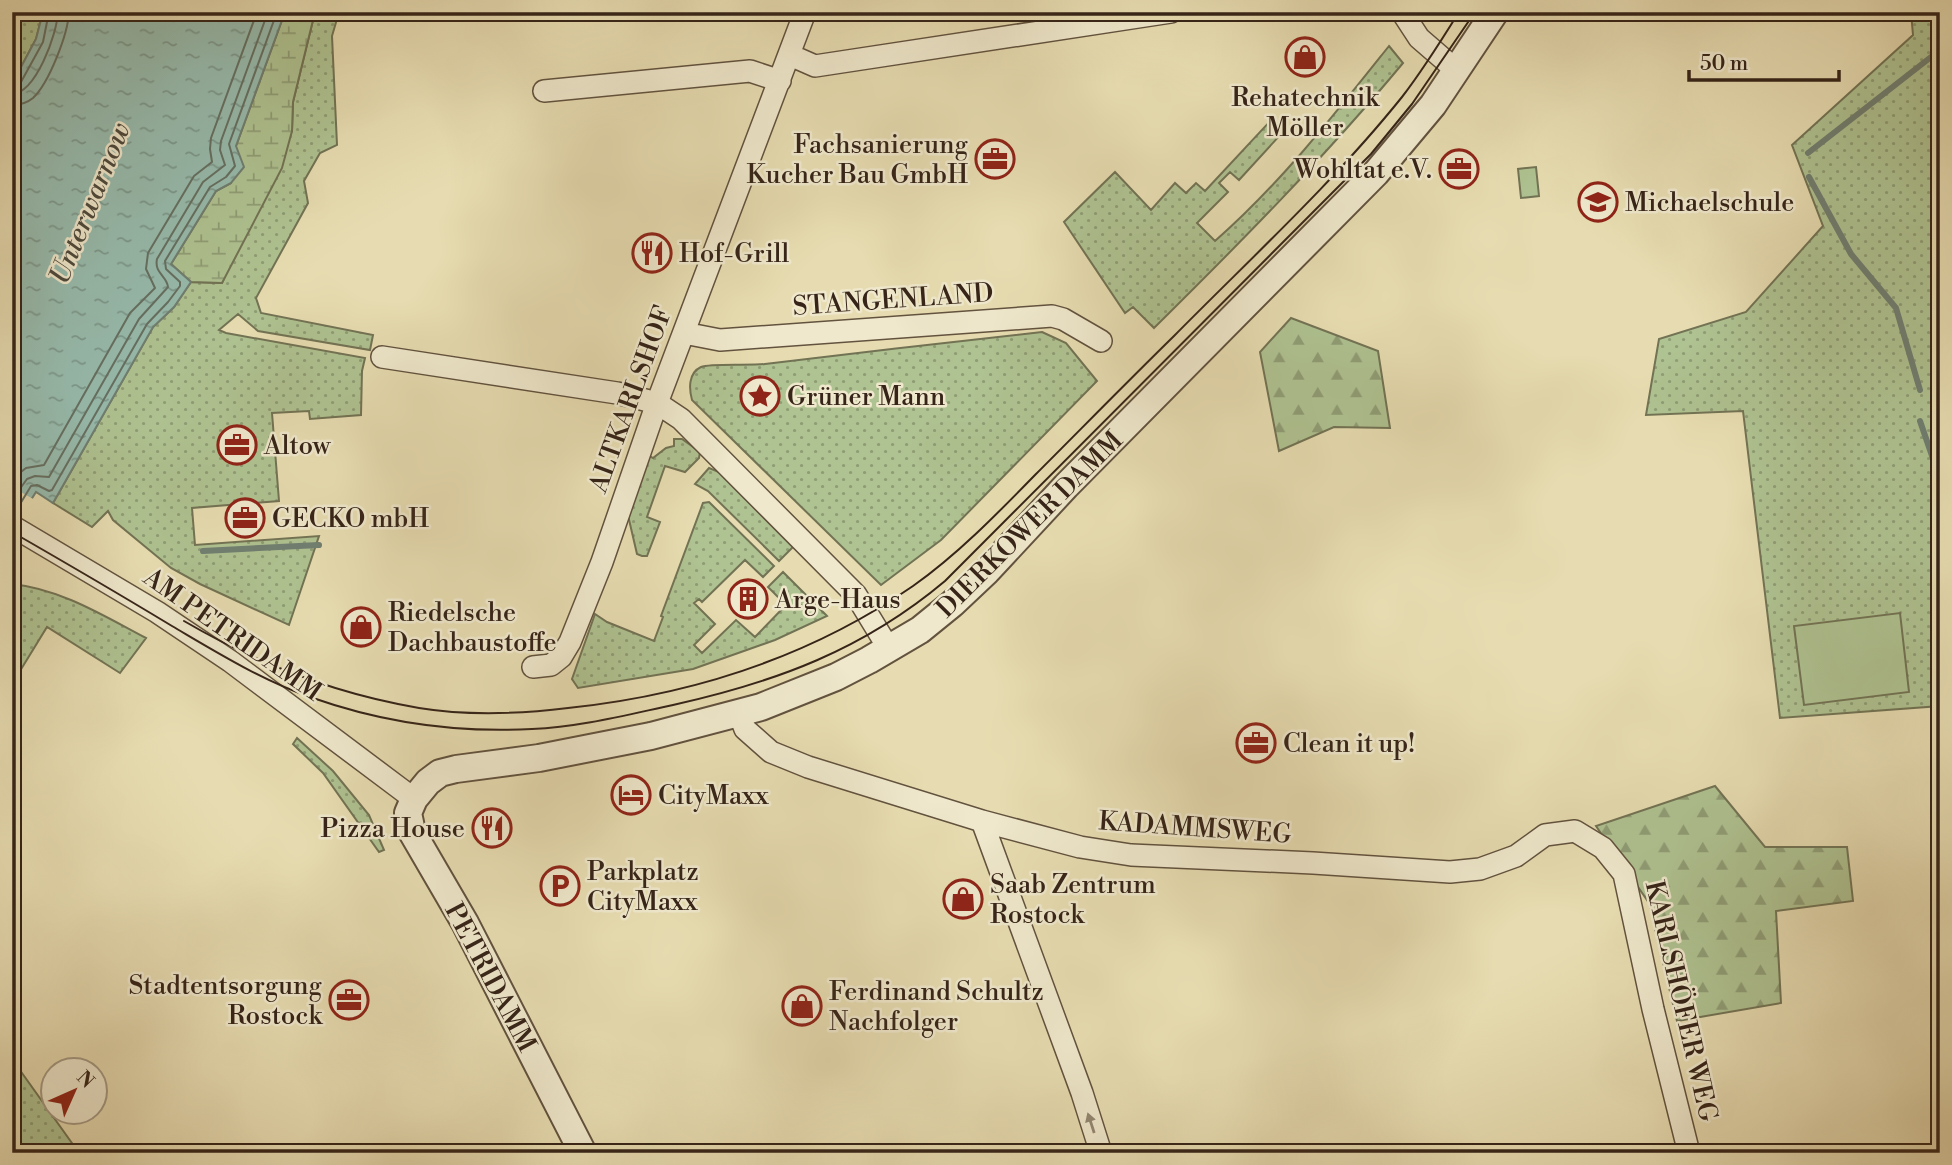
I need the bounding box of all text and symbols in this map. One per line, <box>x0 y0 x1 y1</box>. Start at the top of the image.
shop icon: Rehatechnik Möller <box>1284 36 1326 78</box>
scale bar <box>1689 38 1840 82</box>
text: 50 m <box>1700 51 1748 77</box>
place label: Rehatechnik Möller <box>1231 82 1380 144</box>
water label: Unterwarnow <box>42 118 139 290</box>
place label: Fachsanierung Kucher Bau GmbH <box>746 129 969 191</box>
office icon: Fachsanierung Kucher Bau GmbH <box>974 138 1016 180</box>
office icon: Wohltat e.V. <box>1438 148 1480 190</box>
place label: Wohltat e.V. <box>1293 154 1432 186</box>
school or university icon: Michaelschule <box>1577 181 1619 223</box>
place label: Michaelschule <box>1625 187 1794 219</box>
restaurant icon: Hof-Grill <box>631 232 673 274</box>
place label: Hof-Grill <box>679 238 790 270</box>
street label: STANGENLAND <box>792 277 994 323</box>
street label: ALTKARLSHOF <box>582 302 680 498</box>
place icon: Grüner Mann <box>739 375 781 417</box>
place label: Grüner Mann <box>787 381 945 413</box>
office icon: Altow <box>216 424 258 466</box>
street label: DIERKOWER DAMM <box>930 425 1130 625</box>
place label: Altow <box>263 430 332 462</box>
office icon: GECKO mbH <box>224 497 266 539</box>
place label: GECKO mbH <box>272 503 429 535</box>
street label: AM PETRIDAMM <box>136 561 328 708</box>
building icon: Arge-Haus <box>727 578 769 620</box>
place label: Arge-Haus <box>774 584 901 616</box>
place label: Riedelsche Dachbaustoffe <box>388 597 557 659</box>
shop icon: Riedelsche Dachbaustoffe <box>340 606 382 648</box>
office icon: Clean it up! <box>1235 722 1277 764</box>
place label: Clean it up! <box>1283 728 1415 760</box>
hotel icon: CityMaxx <box>610 774 652 816</box>
place label: CityMaxx <box>658 780 769 812</box>
street label: KADAMMSWEG <box>1097 805 1293 851</box>
restaurant icon: Pizza House <box>471 807 513 849</box>
place label: Pizza House <box>320 813 465 845</box>
place label: Parkplatz CityMaxx <box>587 856 699 918</box>
parking icon: Parkplatz CityMaxx <box>539 865 581 907</box>
place label: Saab Zentrum Rostock <box>990 869 1156 931</box>
street label: KARLSHÖFER WEG <box>1638 877 1725 1125</box>
shop icon: Saab Zentrum Rostock <box>942 878 984 920</box>
street label: PETRIDAMM <box>437 897 543 1058</box>
place label: Stadtentsorgung Rostock <box>128 970 323 1032</box>
place label: Ferdinand Schultz Nachfolger <box>829 976 1044 1038</box>
office icon: Stadtentsorgung Rostock <box>328 979 370 1021</box>
shop icon: Ferdinand Schultz Nachfolger <box>781 985 823 1027</box>
north arrow <box>38 1056 108 1126</box>
text: N <box>72 1066 99 1093</box>
one-way arrow <box>1086 1112 1096 1133</box>

